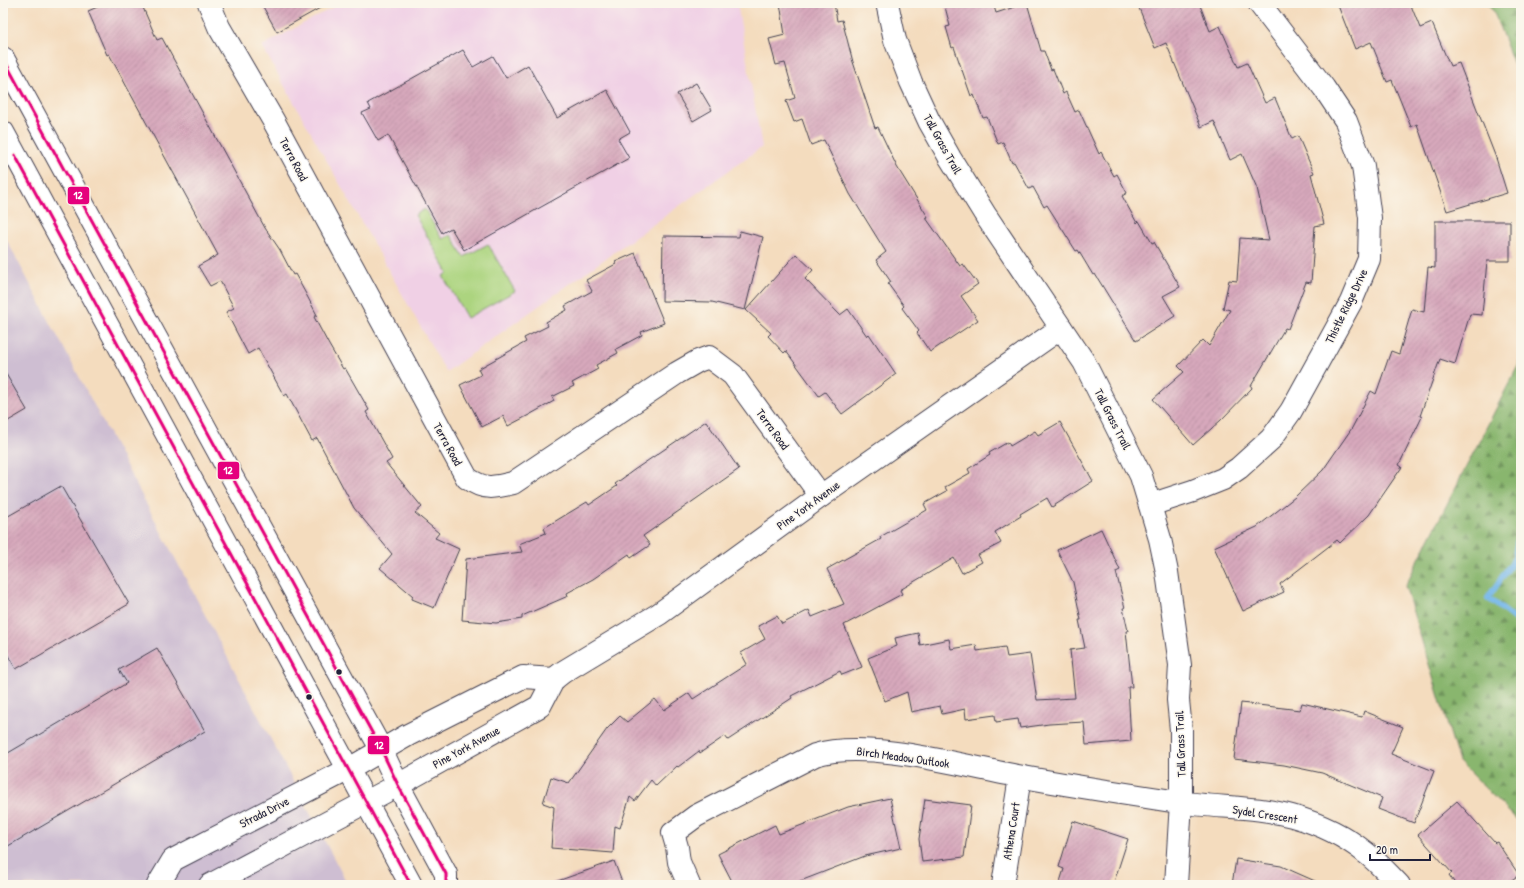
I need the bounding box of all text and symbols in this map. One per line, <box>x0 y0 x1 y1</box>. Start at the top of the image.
street label: Tall Grass Trail <box>920 111 967 178</box>
street label: Terra Road <box>276 134 313 184</box>
line badge: 12 <box>67 186 90 205</box>
text: 12 <box>73 188 83 202</box>
street label: Thistle Ridge Drive <box>1321 266 1372 346</box>
street label: Tall Grass Trail <box>1090 386 1136 453</box>
street label: Terra Road <box>752 405 794 453</box>
street label: Terra Road <box>429 419 467 469</box>
line badge: 12 <box>217 461 240 480</box>
text: 12 <box>223 463 233 477</box>
street label: Pine York Avenue <box>773 476 843 534</box>
unlabelled marker <box>334 667 344 677</box>
unlabelled marker <box>304 692 314 702</box>
street label: Tall Grass Trail <box>1170 710 1190 777</box>
street label: Pine York Avenue <box>429 721 503 772</box>
line badge: 12 <box>367 735 390 755</box>
text: 12 <box>374 738 384 752</box>
street label: Birch Meadow Outlook <box>855 742 951 772</box>
street label: Strada Drive <box>236 792 292 832</box>
street label: Athena Court <box>998 800 1024 861</box>
street label: Sydel Crescent <box>1231 800 1300 828</box>
scale bar <box>1370 836 1430 862</box>
text: 20 m <box>1376 841 1398 858</box>

